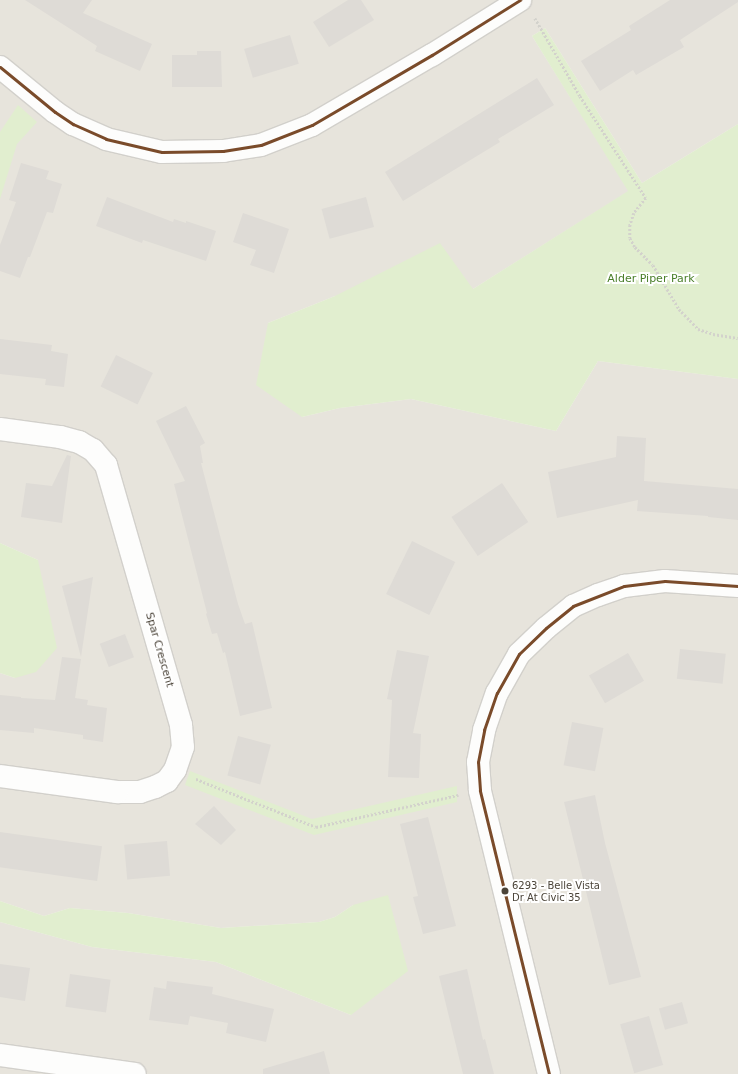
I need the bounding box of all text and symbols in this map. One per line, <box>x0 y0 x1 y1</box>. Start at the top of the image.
park label: Alder Piper Park <box>607 272 695 286</box>
street label: Spar Crescent <box>142 611 176 689</box>
place label: 6293 - Belle Vista Dr At Civic 35 <box>512 879 600 902</box>
marker: 6293 - Belle Vista Dr At Civic 35 <box>500 886 510 896</box>

